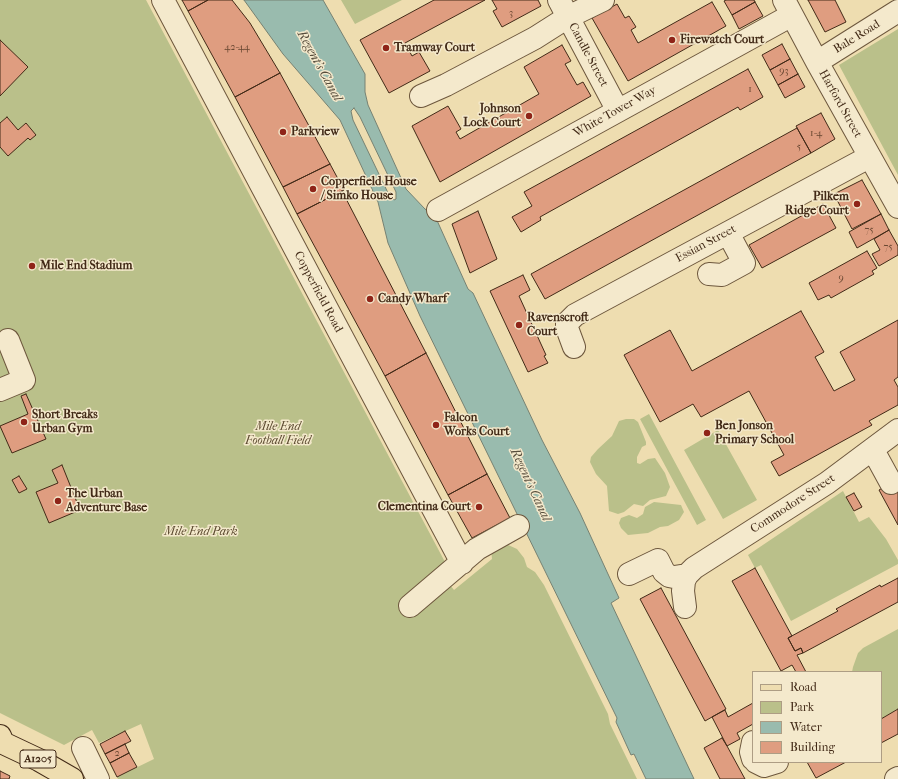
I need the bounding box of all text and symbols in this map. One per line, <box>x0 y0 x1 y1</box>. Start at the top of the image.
house number: 3 <box>509 8 513 20</box>
street label: Bale Road <box>831 17 883 57</box>
street label: Candle Street <box>565 21 611 89</box>
water label: Regent's Canal <box>293 28 345 104</box>
place label: Firewatch Court <box>680 33 764 47</box>
marker: Firewatch Court <box>667 35 677 45</box>
place label: Tramway Court <box>394 41 475 55</box>
house number: 42-44 <box>224 42 250 54</box>
marker: Tramway Court <box>381 43 391 53</box>
house number: 93 <box>779 66 789 78</box>
street label: Harford Street <box>815 67 865 141</box>
street label: White Tower Way <box>571 83 659 141</box>
house number: 1 <box>748 84 752 96</box>
place label: Johnson Lock Court <box>463 102 521 130</box>
marker: Johnson Lock Court <box>524 111 534 121</box>
place label: Parkview <box>291 125 339 139</box>
marker: Parkview <box>278 127 288 137</box>
house number: 1-4 <box>810 128 822 140</box>
house number: 5 <box>797 142 801 154</box>
place label: Copperfield House / Simko House <box>321 175 417 203</box>
marker: Copperfield House / Simko House <box>308 184 318 194</box>
place label: Pilkem Ridge Court <box>785 190 849 218</box>
marker: Pilkem Ridge Court <box>852 199 862 209</box>
street label: Essian Street <box>673 222 739 266</box>
house number: 75 <box>864 225 874 237</box>
house number: 75 <box>883 242 893 254</box>
street label: Copperfield Road <box>291 249 345 335</box>
place label: Mile End Stadium <box>40 259 132 273</box>
marker: Mile End Stadium <box>27 261 37 271</box>
house number: 9 <box>838 273 844 285</box>
place label: Candy Wharf <box>378 292 447 306</box>
marker: Candy Wharf <box>365 294 375 304</box>
place label: Ravenscroft Court <box>527 311 589 339</box>
marker: Ravenscroft Court <box>514 320 524 330</box>
place label: Short Breaks Urban Gym <box>32 408 98 436</box>
place label: Falcon Works Court <box>444 411 509 439</box>
marker: Short Breaks Urban Gym <box>19 417 29 427</box>
place label: Ben Jonson Primary School <box>715 419 794 447</box>
park label: Mile End Football Field <box>245 420 311 448</box>
marker: Falcon Works Court <box>431 420 441 430</box>
marker: Ben Jonson Primary School <box>702 428 712 438</box>
water label: Regent's Canal <box>506 446 554 524</box>
street label: Commodore Street <box>748 471 838 537</box>
place label: The Urban Adventure Base <box>66 487 147 515</box>
marker: The Urban Adventure Base <box>53 496 63 506</box>
place label: Clementina Court <box>378 500 471 514</box>
marker: Clementina Court <box>474 502 484 512</box>
park label: Mile End Park <box>164 525 238 539</box>
legend <box>752 671 882 763</box>
text: Road <box>790 680 817 694</box>
text: Park <box>790 700 814 714</box>
text: Water <box>790 720 822 734</box>
text: Building <box>790 740 835 754</box>
house number: 2 <box>114 748 120 760</box>
road number: A1205 <box>20 750 56 768</box>

